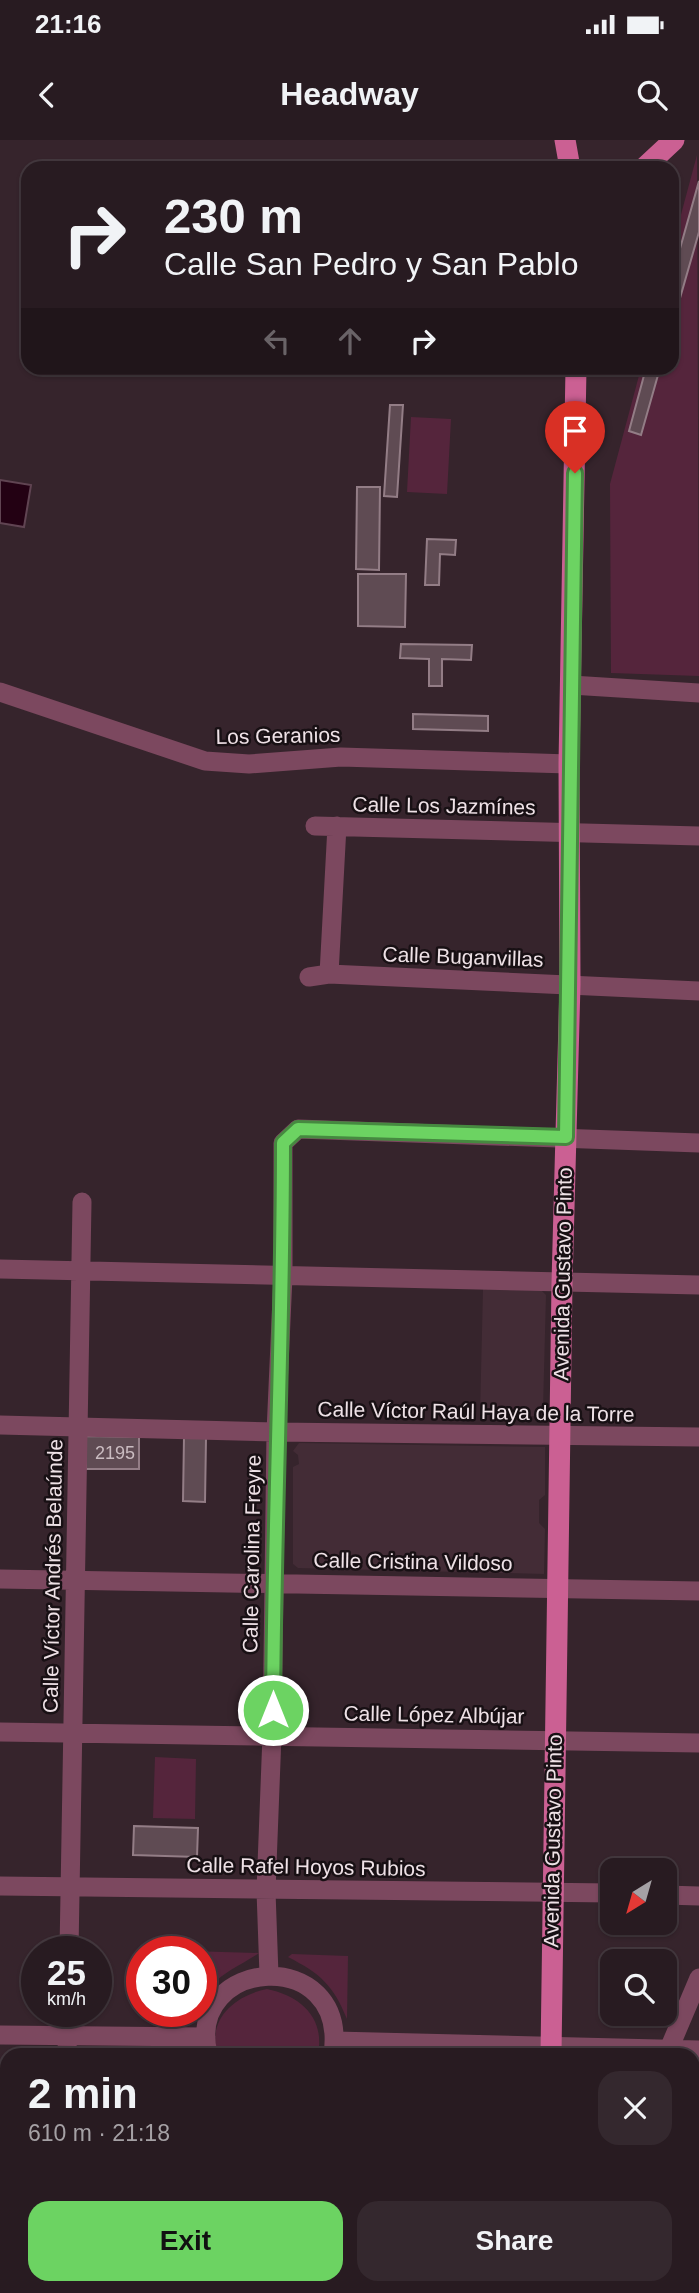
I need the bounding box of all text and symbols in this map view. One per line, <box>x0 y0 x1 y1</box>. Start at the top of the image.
text: 21:16 <box>35 9 102 39</box>
icon: back <box>28 76 66 114</box>
text: Headway <box>280 76 419 112</box>
icon: search <box>633 76 671 114</box>
icon: right <box>49 189 140 280</box>
text: 230 m <box>164 189 303 243</box>
text: Calle San Pedro y San Pablo <box>164 246 578 282</box>
icon: left <box>258 322 296 360</box>
icon: ahead <box>331 322 369 360</box>
icon: right <box>404 322 442 360</box>
pin <box>545 401 605 473</box>
icon: arrive <box>556 412 594 450</box>
street label: Los Geranios <box>215 723 341 748</box>
street label: Calle Los Jazmínes <box>352 792 536 819</box>
street label: Calle Buganvillas <box>382 942 544 971</box>
street label: Avenida Gustavo Pinto <box>549 1167 576 1381</box>
street label: Calle Víctor Raúl Haya de la Torre <box>317 1397 635 1426</box>
street label: Calle Víctor Andrés Belaúnde <box>39 1439 66 1713</box>
house number: 2195 <box>95 1443 135 1463</box>
street label: Calle Carolina Freyre <box>238 1455 265 1653</box>
street label: Calle Cristina Vildoso <box>313 1548 513 1575</box>
position arrow <box>236 1673 310 1747</box>
street label: Calle López Albújar <box>343 1701 525 1728</box>
street label: Avenida Gustavo Pinto <box>539 1734 566 1948</box>
street label: Calle Rafel Hoyos Rubios <box>186 1853 426 1880</box>
north arrow <box>600 1858 677 1936</box>
map controls <box>600 1858 677 2026</box>
speed limit sign: 30 <box>126 1936 217 2027</box>
button: search <box>600 1949 677 2026</box>
text: 25 <box>47 1953 86 1992</box>
text: km/h <box>47 1989 86 2009</box>
text: 2 min <box>28 2070 138 2117</box>
button: close <box>598 2071 672 2145</box>
text: 610 m · 21:18 <box>28 2120 170 2146</box>
button: Exit <box>28 2201 343 2281</box>
button: Share <box>357 2201 672 2281</box>

